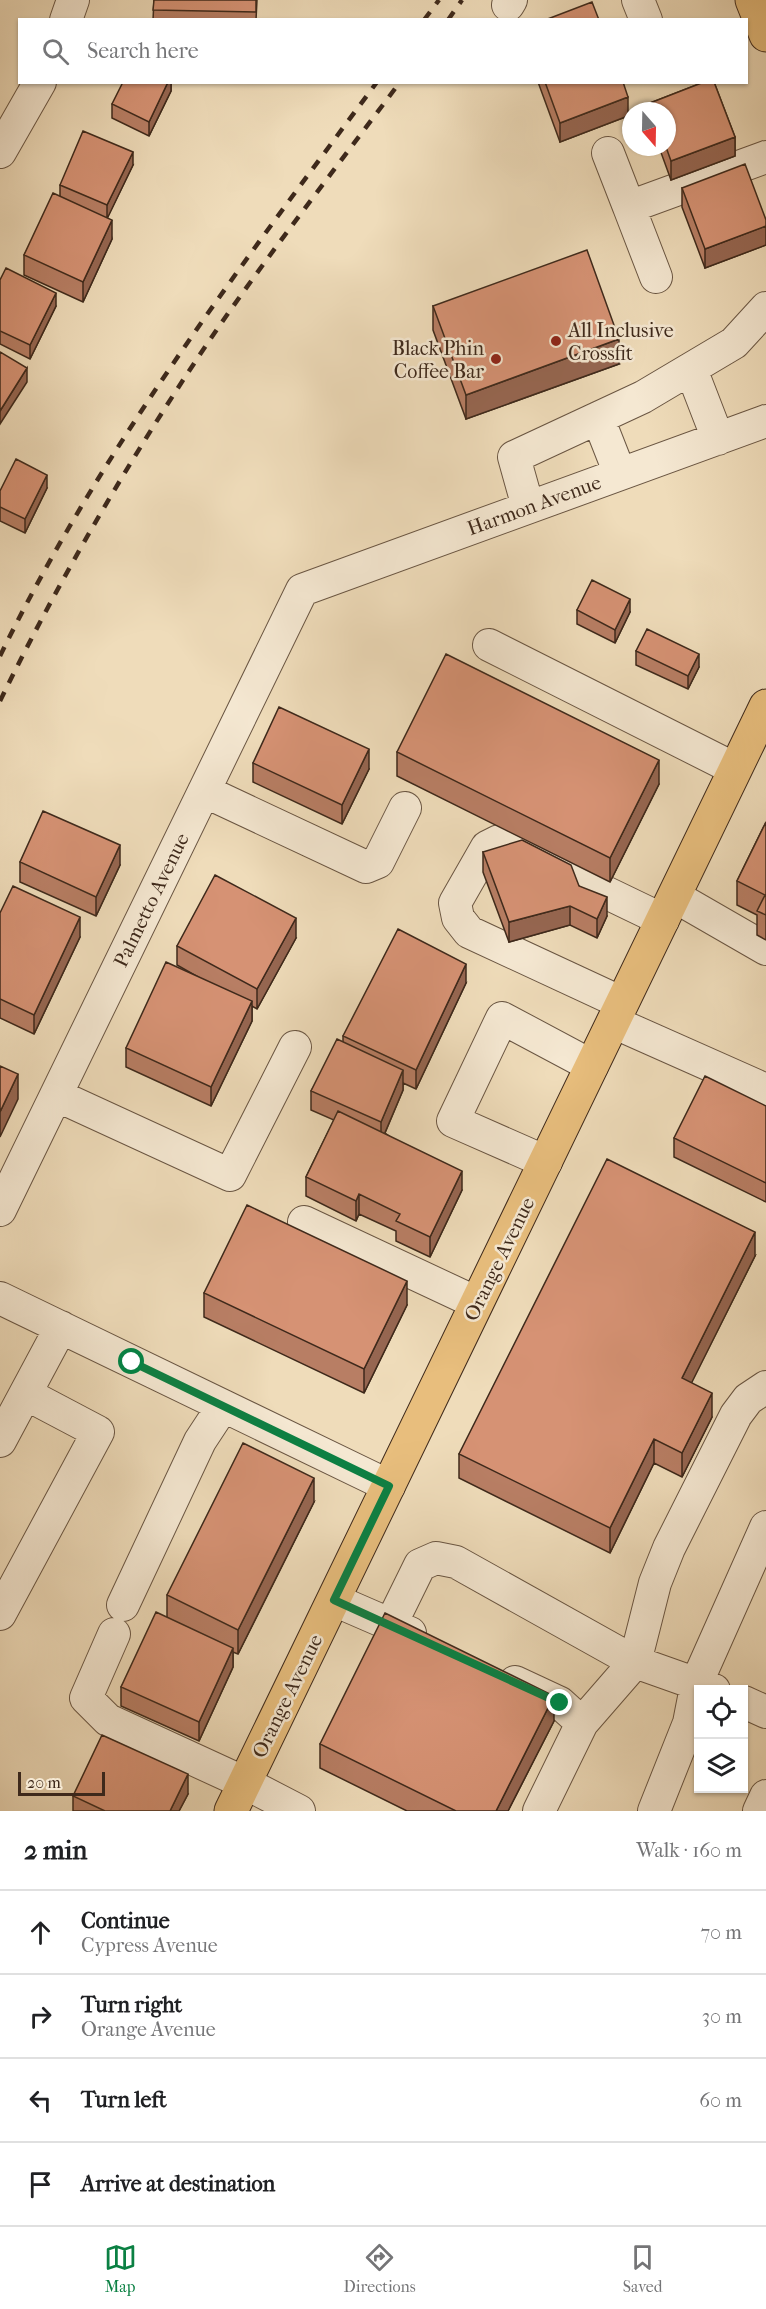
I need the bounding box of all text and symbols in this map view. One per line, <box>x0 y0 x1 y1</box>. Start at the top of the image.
search box <box>18 18 748 84</box>
icon: search <box>39 35 72 68</box>
text: Search here <box>87 38 199 64</box>
north arrow <box>622 102 676 156</box>
place label: All Inclusive Crossfit <box>567 319 674 365</box>
marker: All Inclusive Crossfit <box>549 334 563 348</box>
place label: Black Phin Coffee Bar <box>392 337 484 383</box>
marker: Black Phin Coffee Bar <box>489 352 503 366</box>
street label: Harmon Avenue <box>464 471 604 540</box>
street label: Palmetto Avenue <box>109 829 194 971</box>
street label: Orange Avenue <box>460 1194 539 1325</box>
route start <box>118 1348 144 1374</box>
street label: Orange Avenue <box>248 1631 327 1762</box>
map controls <box>694 1685 748 1793</box>
button: locate <box>694 1685 748 1739</box>
route end <box>546 1689 572 1715</box>
button: layers <box>694 1739 748 1793</box>
scale bar <box>18 1769 105 1796</box>
text: 20 m <box>27 1773 61 1792</box>
text: 2 min <box>24 1835 87 1866</box>
text: Walk · 160 m <box>636 1839 742 1862</box>
text: Continue <box>81 1908 170 1934</box>
icon: ahead <box>24 1916 57 1949</box>
text: 70 m <box>700 1921 742 1944</box>
text: Cypress Avenue <box>81 1934 218 1957</box>
text: Turn right <box>81 1992 182 2018</box>
icon: right <box>24 2000 57 2033</box>
text: 30 m <box>702 2005 742 2028</box>
text: Orange Avenue <box>81 2018 216 2041</box>
icon: left <box>24 2084 57 2117</box>
text: Turn left <box>81 2087 167 2113</box>
text: 60 m <box>699 2089 742 2112</box>
icon: arrive <box>24 2168 57 2201</box>
text: Arrive at destination <box>81 2171 275 2197</box>
tab: Map <box>104 2241 137 2296</box>
tab: Directions <box>344 2241 416 2296</box>
tab: Saved <box>623 2241 662 2296</box>

